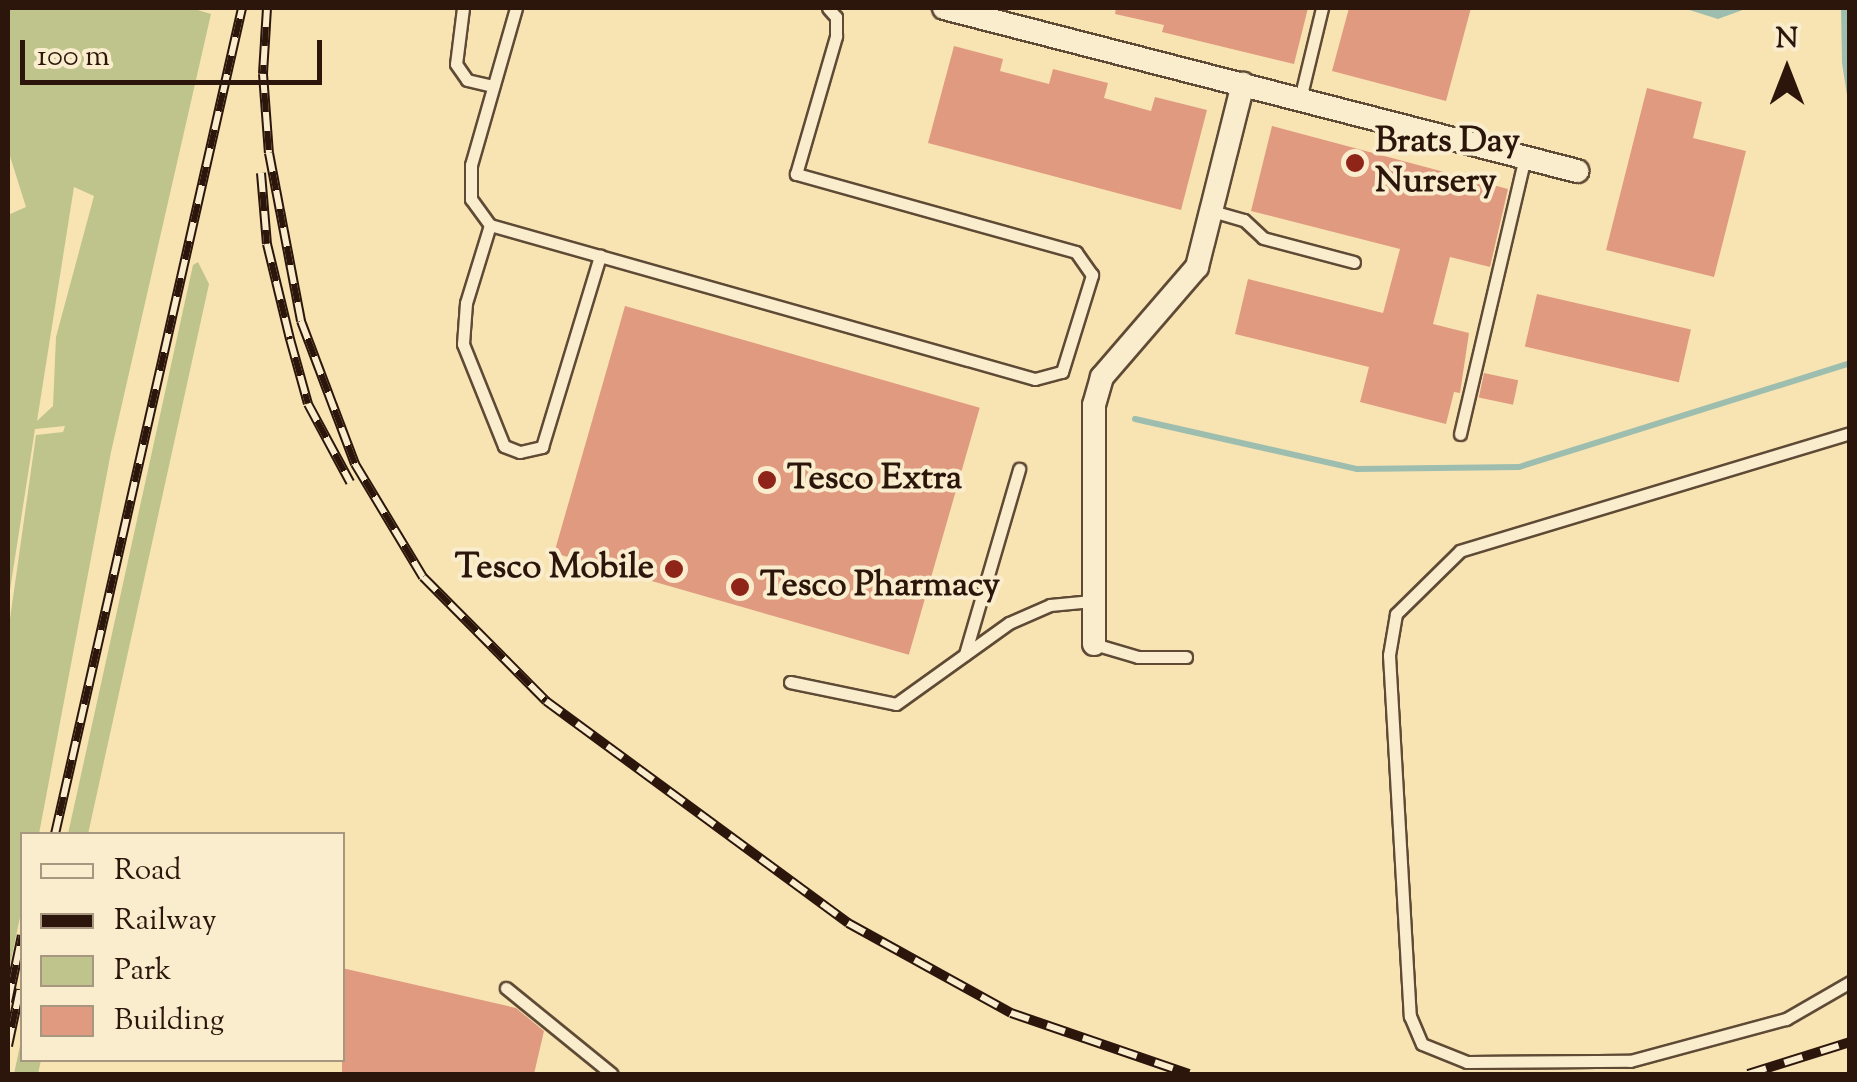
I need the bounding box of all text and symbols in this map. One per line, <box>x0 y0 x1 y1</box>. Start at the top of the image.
scale bar <box>25 20 328 82</box>
north arrow <box>1737 20 1837 120</box>
text: N <box>1776 20 1798 60</box>
text: 100 m <box>37 36 110 79</box>
place label: Brats Day Nursery <box>1375 122 1520 204</box>
marker: Brats Day Nursery <box>1344 152 1366 174</box>
place label: Tesco Extra <box>787 459 962 501</box>
marker: Tesco Extra <box>756 469 778 491</box>
place label: Tesco Mobile <box>455 548 654 590</box>
marker: Tesco Mobile <box>663 558 685 580</box>
place label: Tesco Pharmacy <box>760 566 1000 608</box>
marker: Tesco Pharmacy <box>729 576 751 598</box>
legend <box>20 832 345 1062</box>
text: Road <box>114 850 181 893</box>
text: Railway <box>114 900 217 943</box>
text: Park <box>114 950 171 993</box>
text: Building <box>114 1000 224 1043</box>

